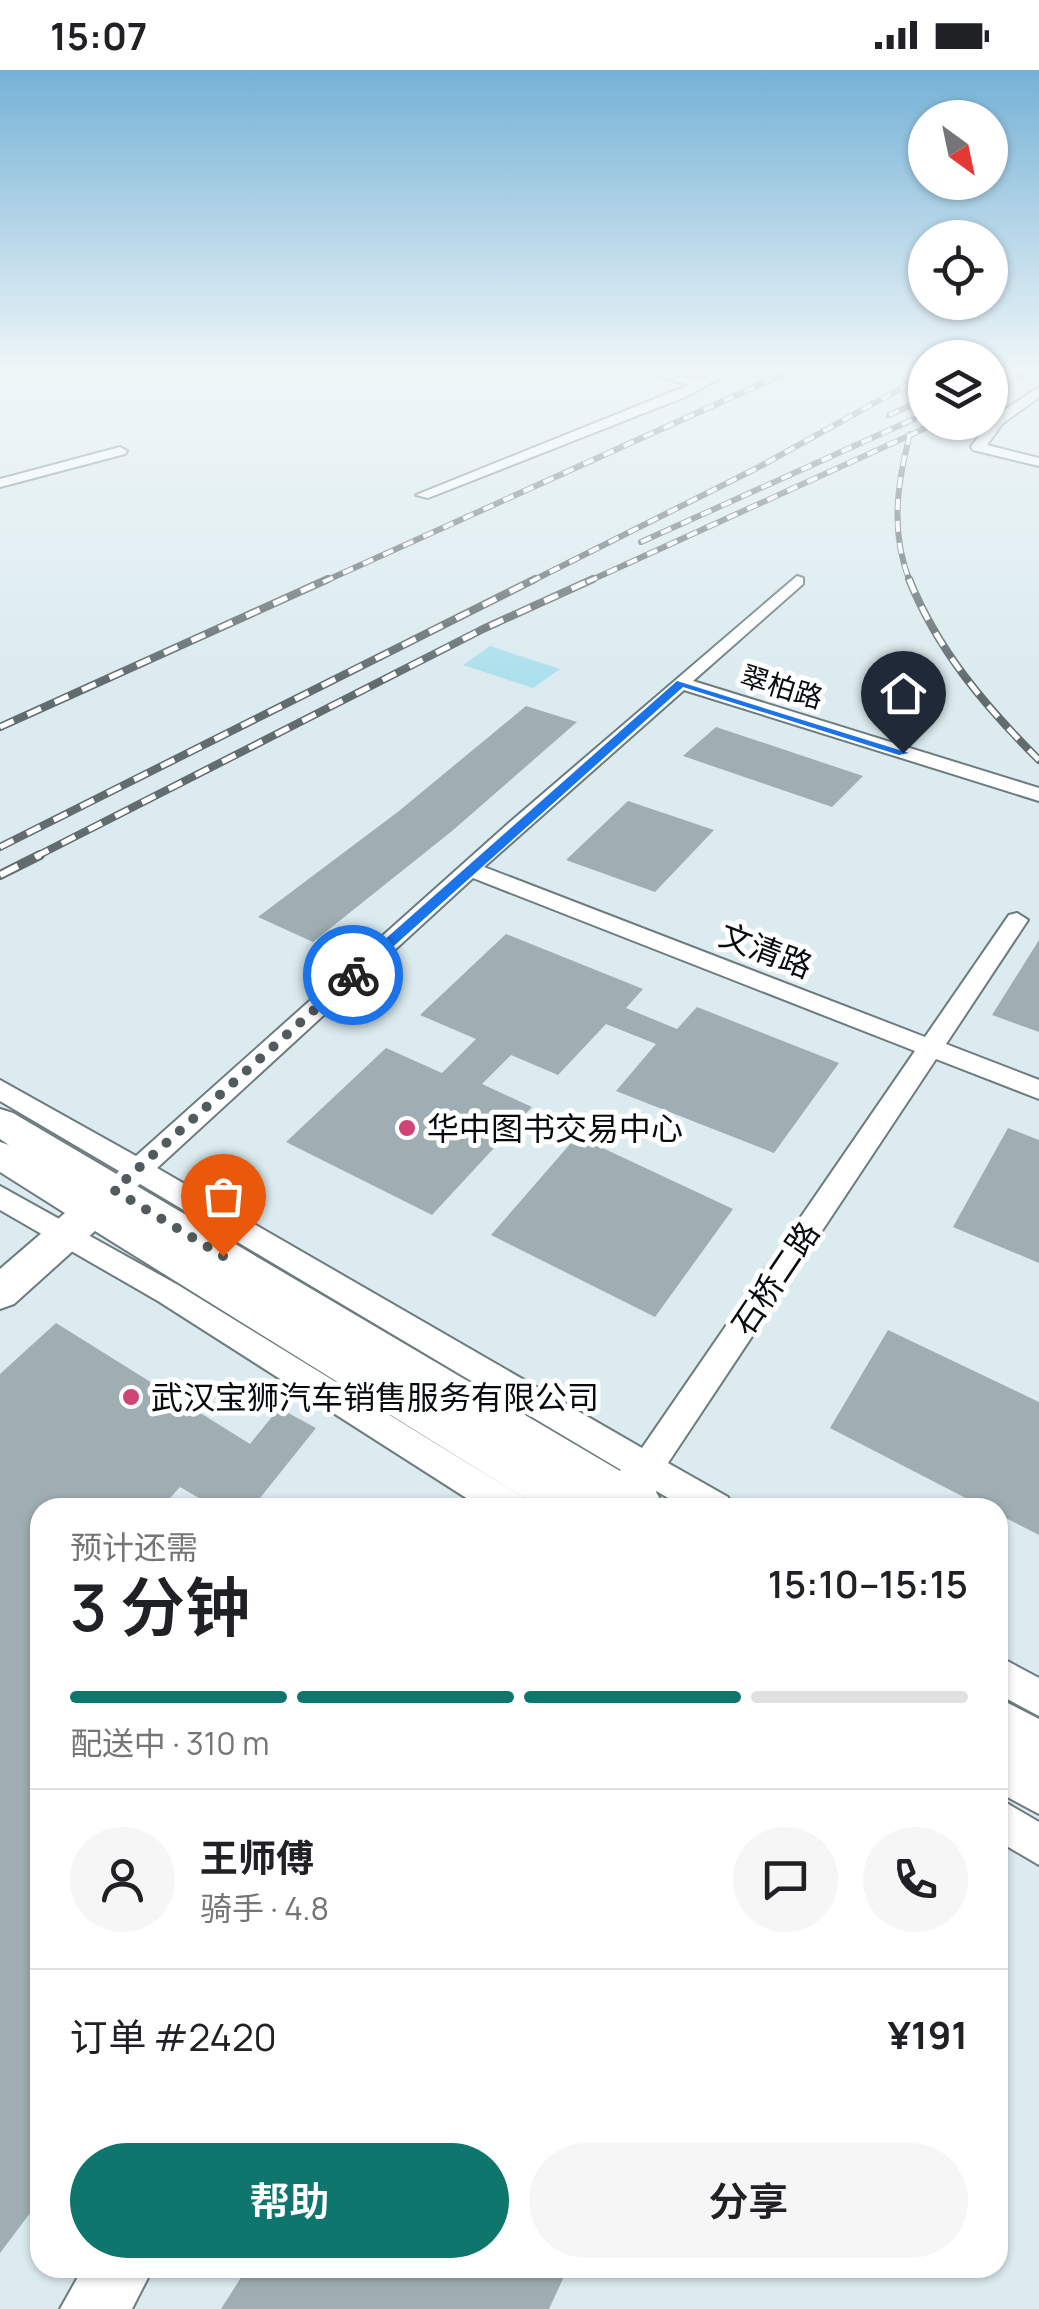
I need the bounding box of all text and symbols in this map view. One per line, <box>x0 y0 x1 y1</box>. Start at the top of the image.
text: 15:07 <box>50 9 147 61</box>
north arrow <box>908 100 1008 200</box>
map controls <box>908 100 1008 440</box>
button: locate <box>908 220 1008 320</box>
button: layers <box>908 340 1008 440</box>
pin <box>861 651 946 754</box>
street label: 翠柏路 <box>736 656 828 716</box>
icon: home <box>876 666 931 721</box>
street label: 文清路 <box>713 912 819 988</box>
courier <box>303 925 403 1025</box>
icon: bike <box>326 948 381 1003</box>
place label: 华中图书交易中心 <box>427 1106 683 1150</box>
marker: 华中图书交易中心 <box>396 1117 418 1139</box>
pin <box>181 1154 266 1257</box>
icon: bag <box>196 1169 251 1224</box>
street label: 石桥二路 <box>721 1213 829 1343</box>
place label: 武汉宝狮汽车销售服务有限公司 <box>151 1375 599 1419</box>
marker: 武汉宝狮汽车销售服务有限公司 <box>120 1386 142 1408</box>
text: 预计还需 <box>70 1525 198 1569</box>
text: 15:10–15:15 <box>768 1557 968 1609</box>
text: 3 分钟 <box>70 1562 250 1651</box>
text: 配送中 · 310 m <box>70 1721 269 1765</box>
button: person <box>70 1827 175 1932</box>
button: chat <box>733 1827 838 1932</box>
button: phone <box>863 1827 968 1932</box>
text: 王师傅 <box>200 1831 314 1883</box>
text: 骑手 · 4.8 <box>200 1886 329 1930</box>
text: ¥191 <box>888 2008 968 2060</box>
text: 订单 #2420 <box>70 2010 277 2062</box>
button: 帮助 <box>70 2143 509 2258</box>
button: 分享 <box>529 2143 968 2258</box>

